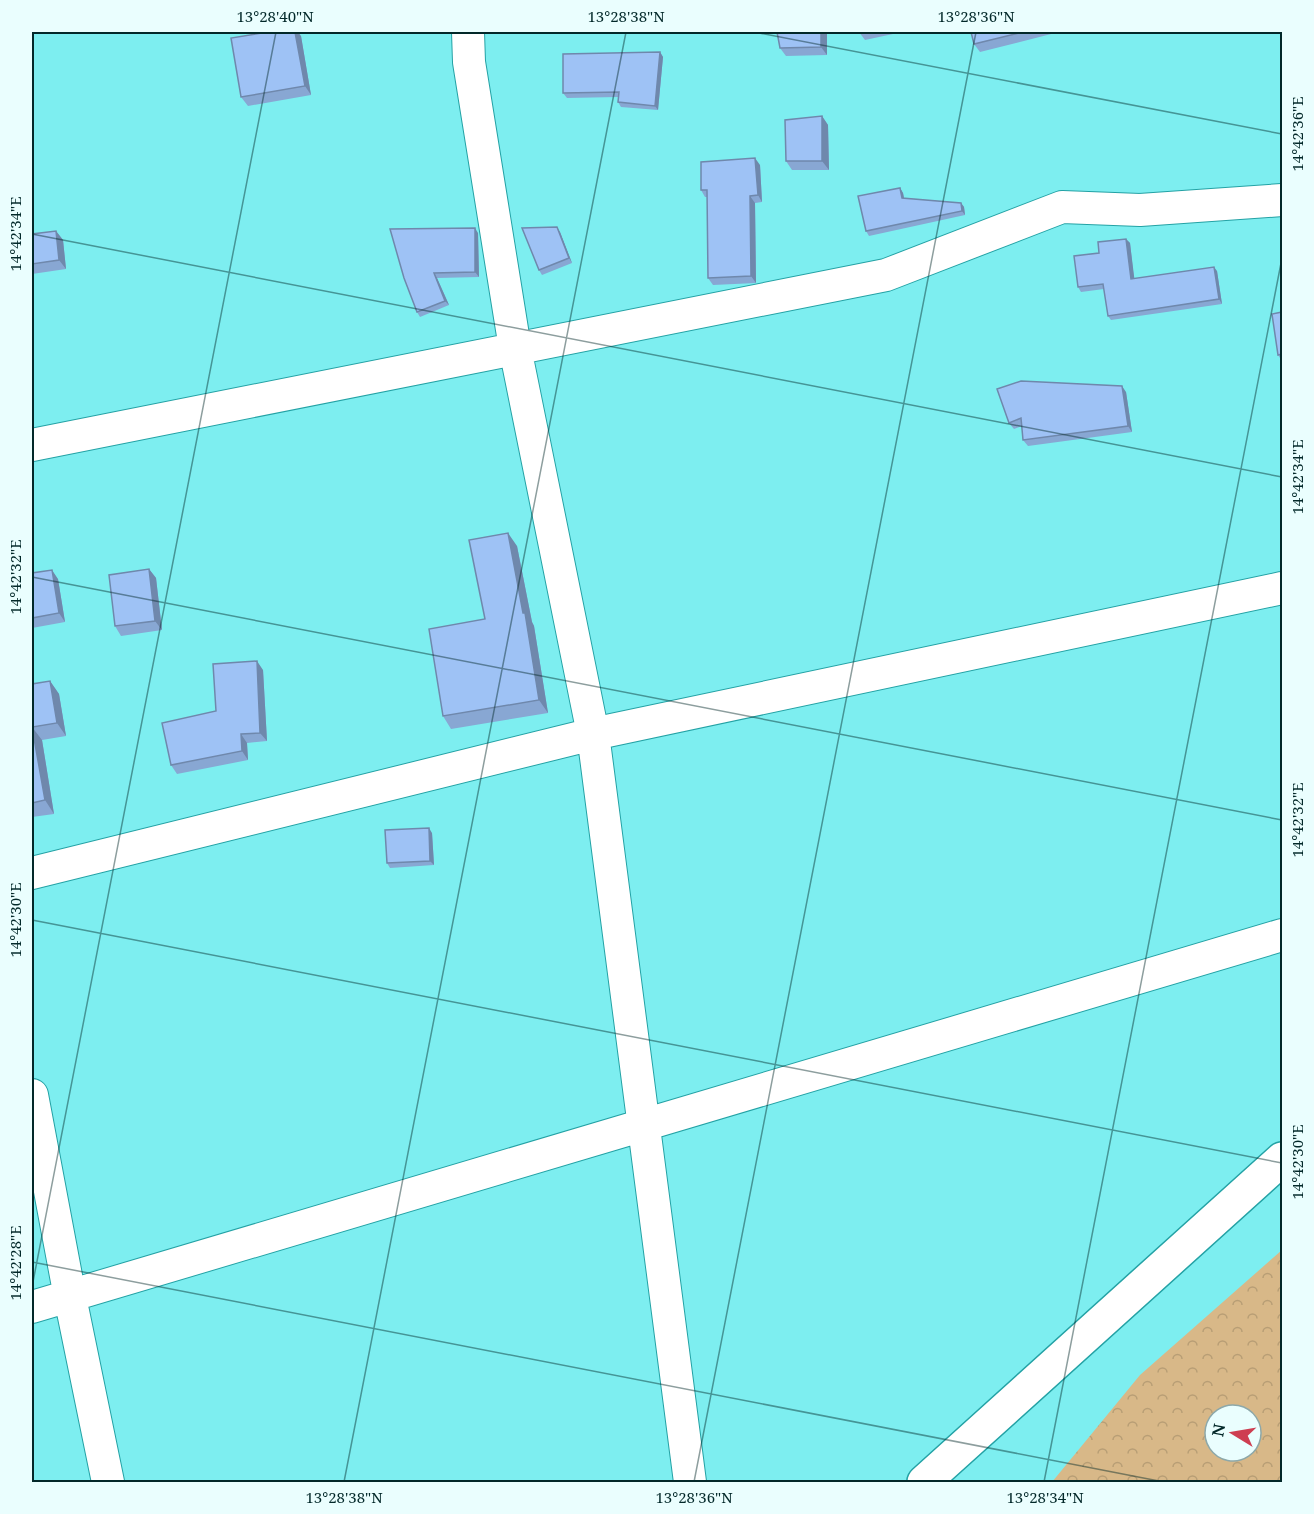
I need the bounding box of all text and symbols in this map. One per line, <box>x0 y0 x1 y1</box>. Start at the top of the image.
text: 13°28'40"N <box>236 6 314 26</box>
text: 13°28'38"N <box>587 6 665 26</box>
text: 13°28'36"N <box>937 6 1015 26</box>
text: 14°42'36"E <box>1287 96 1307 172</box>
text: 14°42'34"E <box>5 196 25 272</box>
text: 14°42'34"E <box>1287 439 1307 515</box>
text: 14°42'32"E <box>5 539 25 615</box>
text: 14°42'32"E <box>1287 782 1307 858</box>
text: 14°42'30"E <box>5 882 25 958</box>
text: 14°42'30"E <box>1287 1124 1307 1200</box>
text: 14°42'28"E <box>5 1225 25 1301</box>
north arrow <box>1203 1403 1263 1463</box>
text: N <box>1206 1421 1230 1438</box>
text: 13°28'38"N <box>305 1487 383 1507</box>
text: 13°28'36"N <box>655 1487 733 1507</box>
text: 13°28'34"N <box>1006 1487 1084 1507</box>

